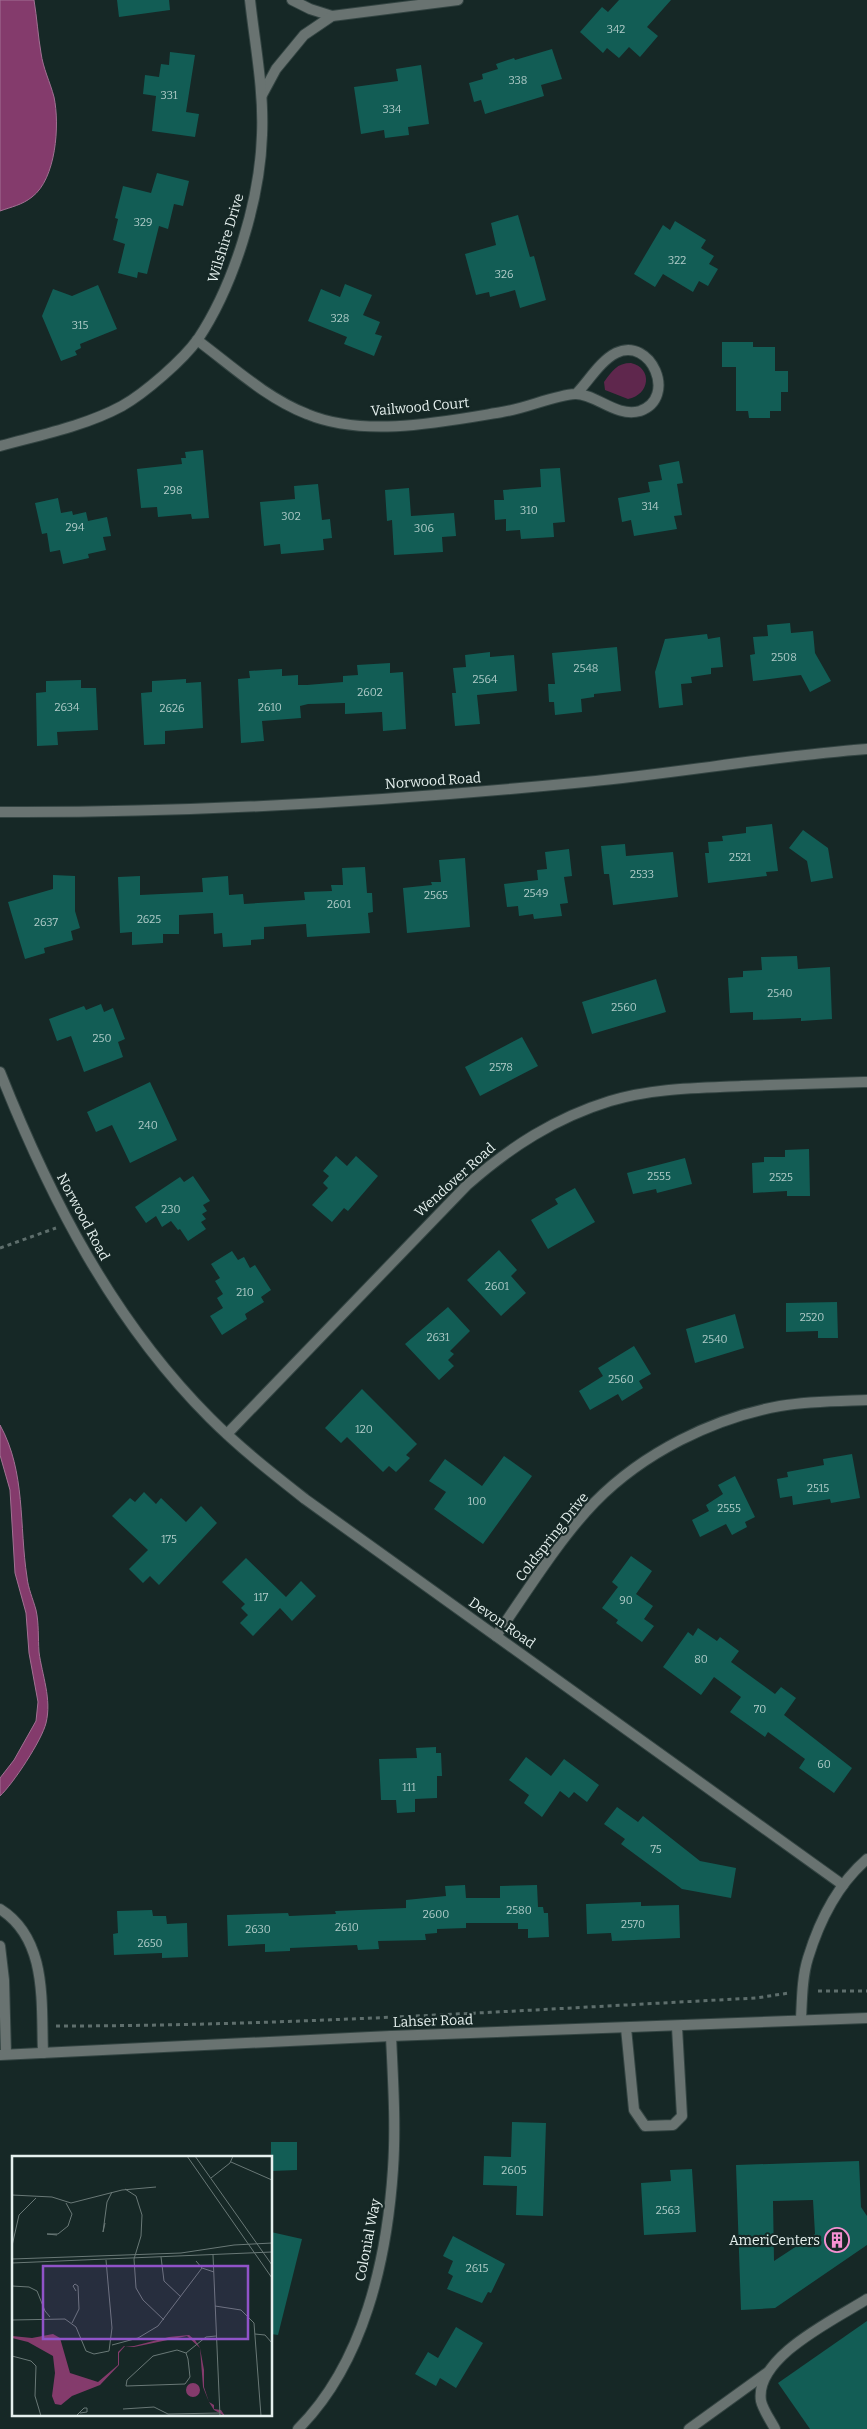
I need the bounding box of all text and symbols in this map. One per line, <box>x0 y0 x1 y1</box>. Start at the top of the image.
house number: 342 <box>607 23 625 36</box>
house number: 338 <box>509 74 527 87</box>
house number: 331 <box>161 89 178 102</box>
house number: 334 <box>383 103 402 116</box>
street label: Wilshire Drive <box>204 191 248 285</box>
house number: 329 <box>134 216 152 229</box>
house number: 322 <box>668 254 686 267</box>
house number: 326 <box>495 268 513 281</box>
house number: 328 <box>331 312 349 325</box>
house number: 315 <box>72 319 88 332</box>
street label: Vailwood Court <box>370 394 470 420</box>
house number: 298 <box>163 484 183 497</box>
house number: 314 <box>641 500 659 513</box>
house number: 310 <box>520 504 538 517</box>
house number: 302 <box>281 510 301 523</box>
house number: 294 <box>66 521 85 534</box>
house number: 306 <box>414 522 434 535</box>
house number: 2508 <box>771 651 797 664</box>
house number: 2548 <box>574 662 598 675</box>
house number: 2564 <box>473 673 498 686</box>
house number: 2602 <box>357 686 383 699</box>
house number: 2634 <box>55 701 80 714</box>
house number: 2610 <box>258 701 282 714</box>
house number: 2626 <box>160 702 184 715</box>
street label: Norwood Road <box>384 769 482 793</box>
house number: 2521 <box>729 851 752 864</box>
house number: 2533 <box>630 868 654 881</box>
house number: 2549 <box>524 887 548 900</box>
house number: 2565 <box>424 889 448 902</box>
house number: 2601 <box>327 898 351 911</box>
house number: 2625 <box>137 913 161 926</box>
house number: 2637 <box>34 916 59 929</box>
house number: 2540 <box>767 987 793 1000</box>
house number: 2560 <box>611 1001 637 1014</box>
house number: 250 <box>93 1032 111 1045</box>
house number: 2578 <box>489 1061 513 1074</box>
house number: 240 <box>138 1119 158 1132</box>
street label: Wendover Road <box>411 1139 499 1221</box>
house number: 2555 <box>647 1170 671 1183</box>
street label: Norwood Road <box>53 1171 113 1263</box>
house number: 2525 <box>769 1171 793 1184</box>
house number: 230 <box>161 1203 181 1216</box>
house number: 2601 <box>485 1280 509 1293</box>
house number: 210 <box>236 1286 254 1299</box>
house number: 2520 <box>800 1311 824 1324</box>
house number: 2631 <box>426 1331 450 1344</box>
house number: 2540 <box>702 1333 728 1346</box>
house number: 2560 <box>608 1373 634 1386</box>
house number: 120 <box>355 1423 373 1436</box>
house number: 2515 <box>807 1482 829 1495</box>
street label: Coldspring Drive <box>512 1489 592 1585</box>
house number: 100 <box>468 1495 486 1508</box>
house number: 2555 <box>717 1502 741 1515</box>
house number: 175 <box>161 1533 177 1546</box>
house number: 117 <box>254 1591 269 1604</box>
street label: Devon Road <box>466 1594 538 1652</box>
house number: 90 <box>619 1594 633 1607</box>
house number: 80 <box>694 1653 708 1666</box>
house number: 70 <box>754 1703 766 1716</box>
house number: 60 <box>817 1758 831 1771</box>
house number: 111 <box>402 1781 416 1794</box>
house number: 75 <box>650 1843 662 1856</box>
house number: 2580 <box>506 1904 532 1917</box>
house number: 2600 <box>423 1908 449 1921</box>
house number: 2570 <box>621 1918 645 1931</box>
house number: 2610 <box>335 1921 359 1934</box>
house number: 2630 <box>245 1923 271 1936</box>
house number: 2650 <box>137 1937 163 1950</box>
street label: Lahser Road <box>393 2011 473 2031</box>
inset map <box>12 2156 272 2416</box>
house number: 2605 <box>501 2164 527 2177</box>
street label: Colonial Way <box>352 2197 384 2283</box>
house number: 2563 <box>656 2204 680 2217</box>
building icon: AmeriCenters <box>824 2227 850 2253</box>
place label: AmeriCenters <box>729 2232 820 2249</box>
house number: 2615 <box>466 2262 488 2275</box>

